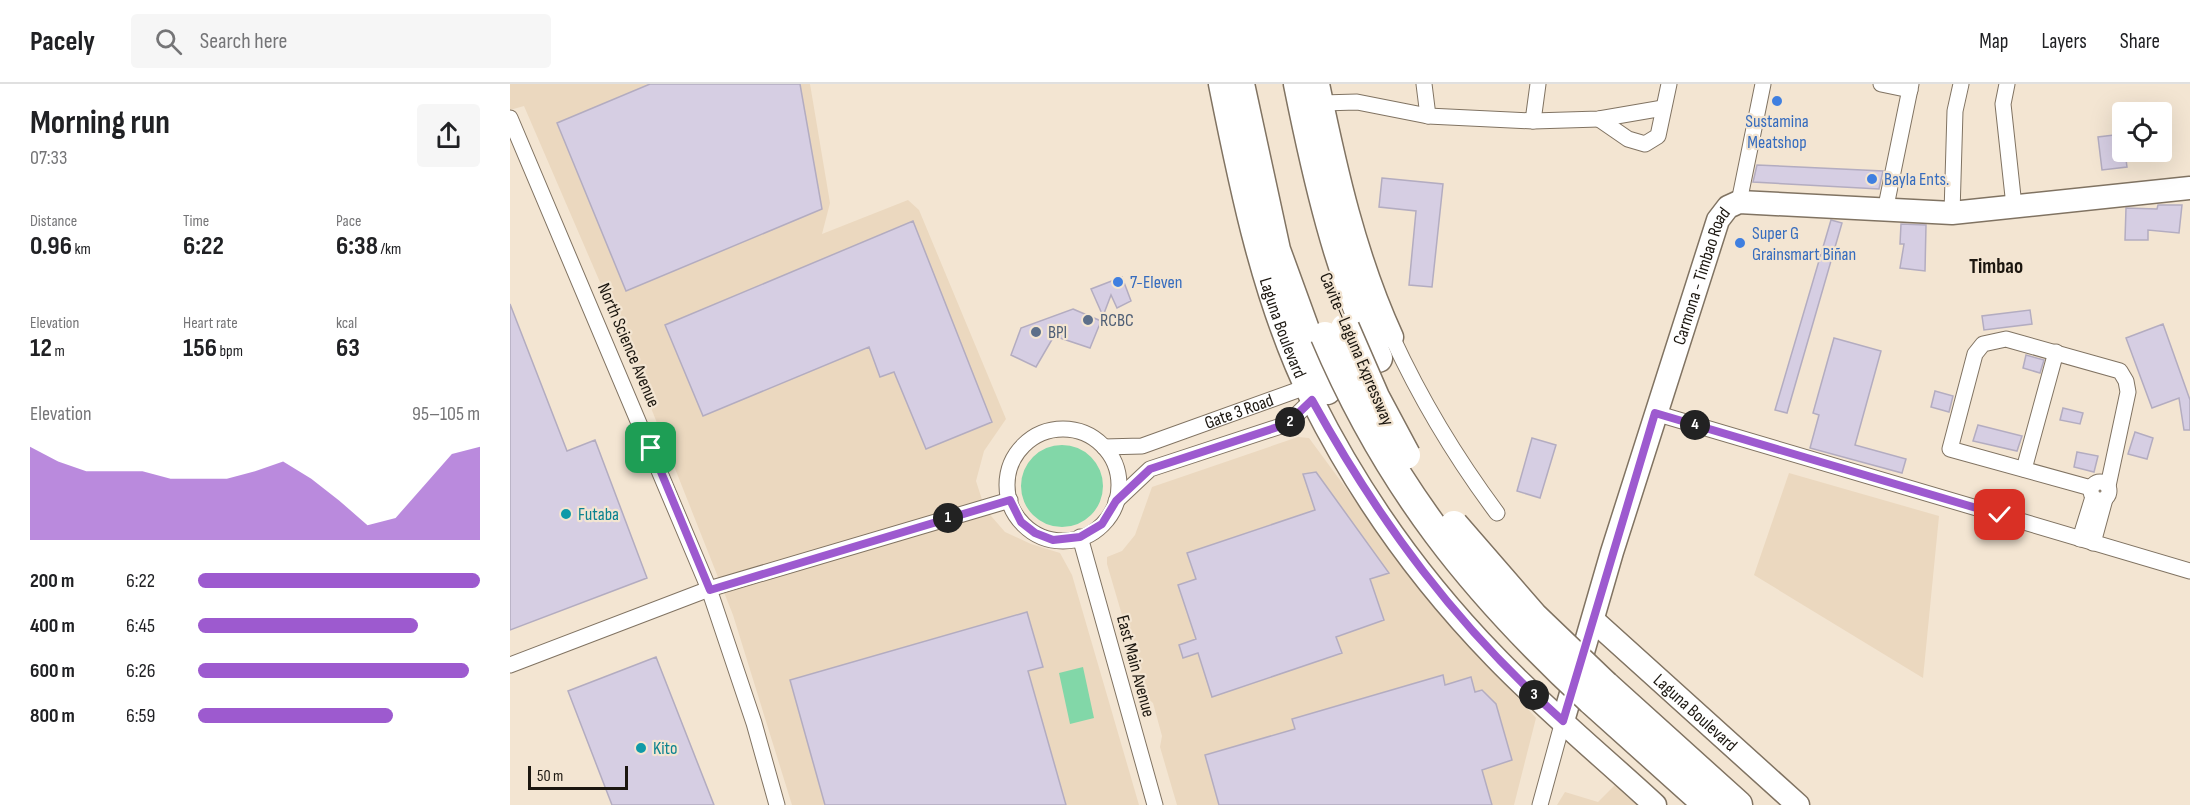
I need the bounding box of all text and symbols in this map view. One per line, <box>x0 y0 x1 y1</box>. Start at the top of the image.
search box <box>131 14 551 68</box>
text: Pacely <box>30 25 95 58</box>
icon: search <box>152 25 185 58</box>
text: Search here <box>200 28 287 55</box>
text: Map <box>1979 29 2008 54</box>
text: Layers <box>2041 29 2087 54</box>
text: Share <box>2120 29 2160 54</box>
marker: Sustamina Meatshop <box>1770 94 1784 108</box>
map controls <box>2112 102 2172 162</box>
button: locate <box>2112 102 2172 162</box>
text: Morning run <box>30 103 170 143</box>
button: share <box>417 104 480 167</box>
place label: Sustamina Meatshop <box>1745 111 1809 153</box>
text: 07:33 <box>30 146 67 170</box>
place label: Bayla Ents. <box>1884 169 1949 190</box>
marker: Bayla Ents. <box>1865 172 1879 186</box>
street label: Carmona - Timbao Road <box>1669 203 1735 347</box>
text: Distance <box>30 212 77 231</box>
text: Time <box>183 212 209 231</box>
text: Pace <box>336 212 361 231</box>
place label: Super G Grainsmart Biñan <box>1752 223 1856 265</box>
text: 0.96 <box>30 231 72 262</box>
text: 6:22 <box>183 231 224 262</box>
text: 6:38 <box>336 231 378 262</box>
marker: Super G Grainsmart Biñan <box>1733 236 1747 250</box>
text: km <box>72 240 91 259</box>
text: /km <box>378 240 401 259</box>
district label: Timbao <box>1969 254 2023 279</box>
street label: Cavite–Laguna Expressway <box>1315 270 1398 429</box>
place label: 7-Eleven <box>1130 272 1183 293</box>
marker: 7-Eleven <box>1111 275 1125 289</box>
street label: Laguna Boulevard <box>1255 275 1310 381</box>
street label: North Science Avenue <box>593 280 664 410</box>
place label: RCBC <box>1100 310 1134 331</box>
marker: RCBC <box>1081 313 1095 327</box>
text: Elevation <box>30 314 79 333</box>
text: Heart rate <box>183 314 238 333</box>
text: kcal <box>336 314 357 333</box>
place label: BPI <box>1048 322 1067 343</box>
marker: BPI <box>1029 325 1043 339</box>
text: 12 <box>30 333 52 364</box>
text: 156 <box>183 333 217 364</box>
text: 63 <box>336 333 360 364</box>
text: m <box>52 342 65 361</box>
text: bpm <box>217 342 243 361</box>
street label: Gate 3 Road <box>1202 390 1276 434</box>
text: Elevation <box>30 402 92 426</box>
text: 95–105 m <box>412 402 480 426</box>
pin: 2 <box>1275 407 1305 437</box>
pin: 4 <box>1680 410 1710 440</box>
text: 2 <box>1286 412 1294 431</box>
text: 4 <box>1691 415 1699 434</box>
pin <box>625 422 676 473</box>
icon: arrive <box>634 431 667 464</box>
pin <box>1974 489 2025 540</box>
icon: check <box>1983 498 2016 531</box>
pin: 1 <box>933 503 963 533</box>
place label: Futaba <box>578 504 619 525</box>
marker: Futaba <box>559 507 573 521</box>
text: 1 <box>945 508 951 527</box>
text: 200 m <box>30 569 74 593</box>
text: 6:22 <box>126 569 155 593</box>
street label: East Main Avenue <box>1112 613 1159 719</box>
text: 400 m <box>30 614 75 638</box>
text: 6:45 <box>126 614 155 638</box>
text: 600 m <box>30 659 75 683</box>
text: 6:26 <box>126 659 156 683</box>
street label: Laguna Boulevard <box>1649 670 1741 756</box>
pin: 3 <box>1519 680 1549 710</box>
text: 3 <box>1530 685 1538 704</box>
text: 800 m <box>30 704 75 728</box>
text: 6:59 <box>126 704 155 728</box>
place label: Kito <box>653 738 677 759</box>
marker: Kito <box>634 741 648 755</box>
scale bar <box>528 763 628 790</box>
text: 50 m <box>537 767 563 786</box>

